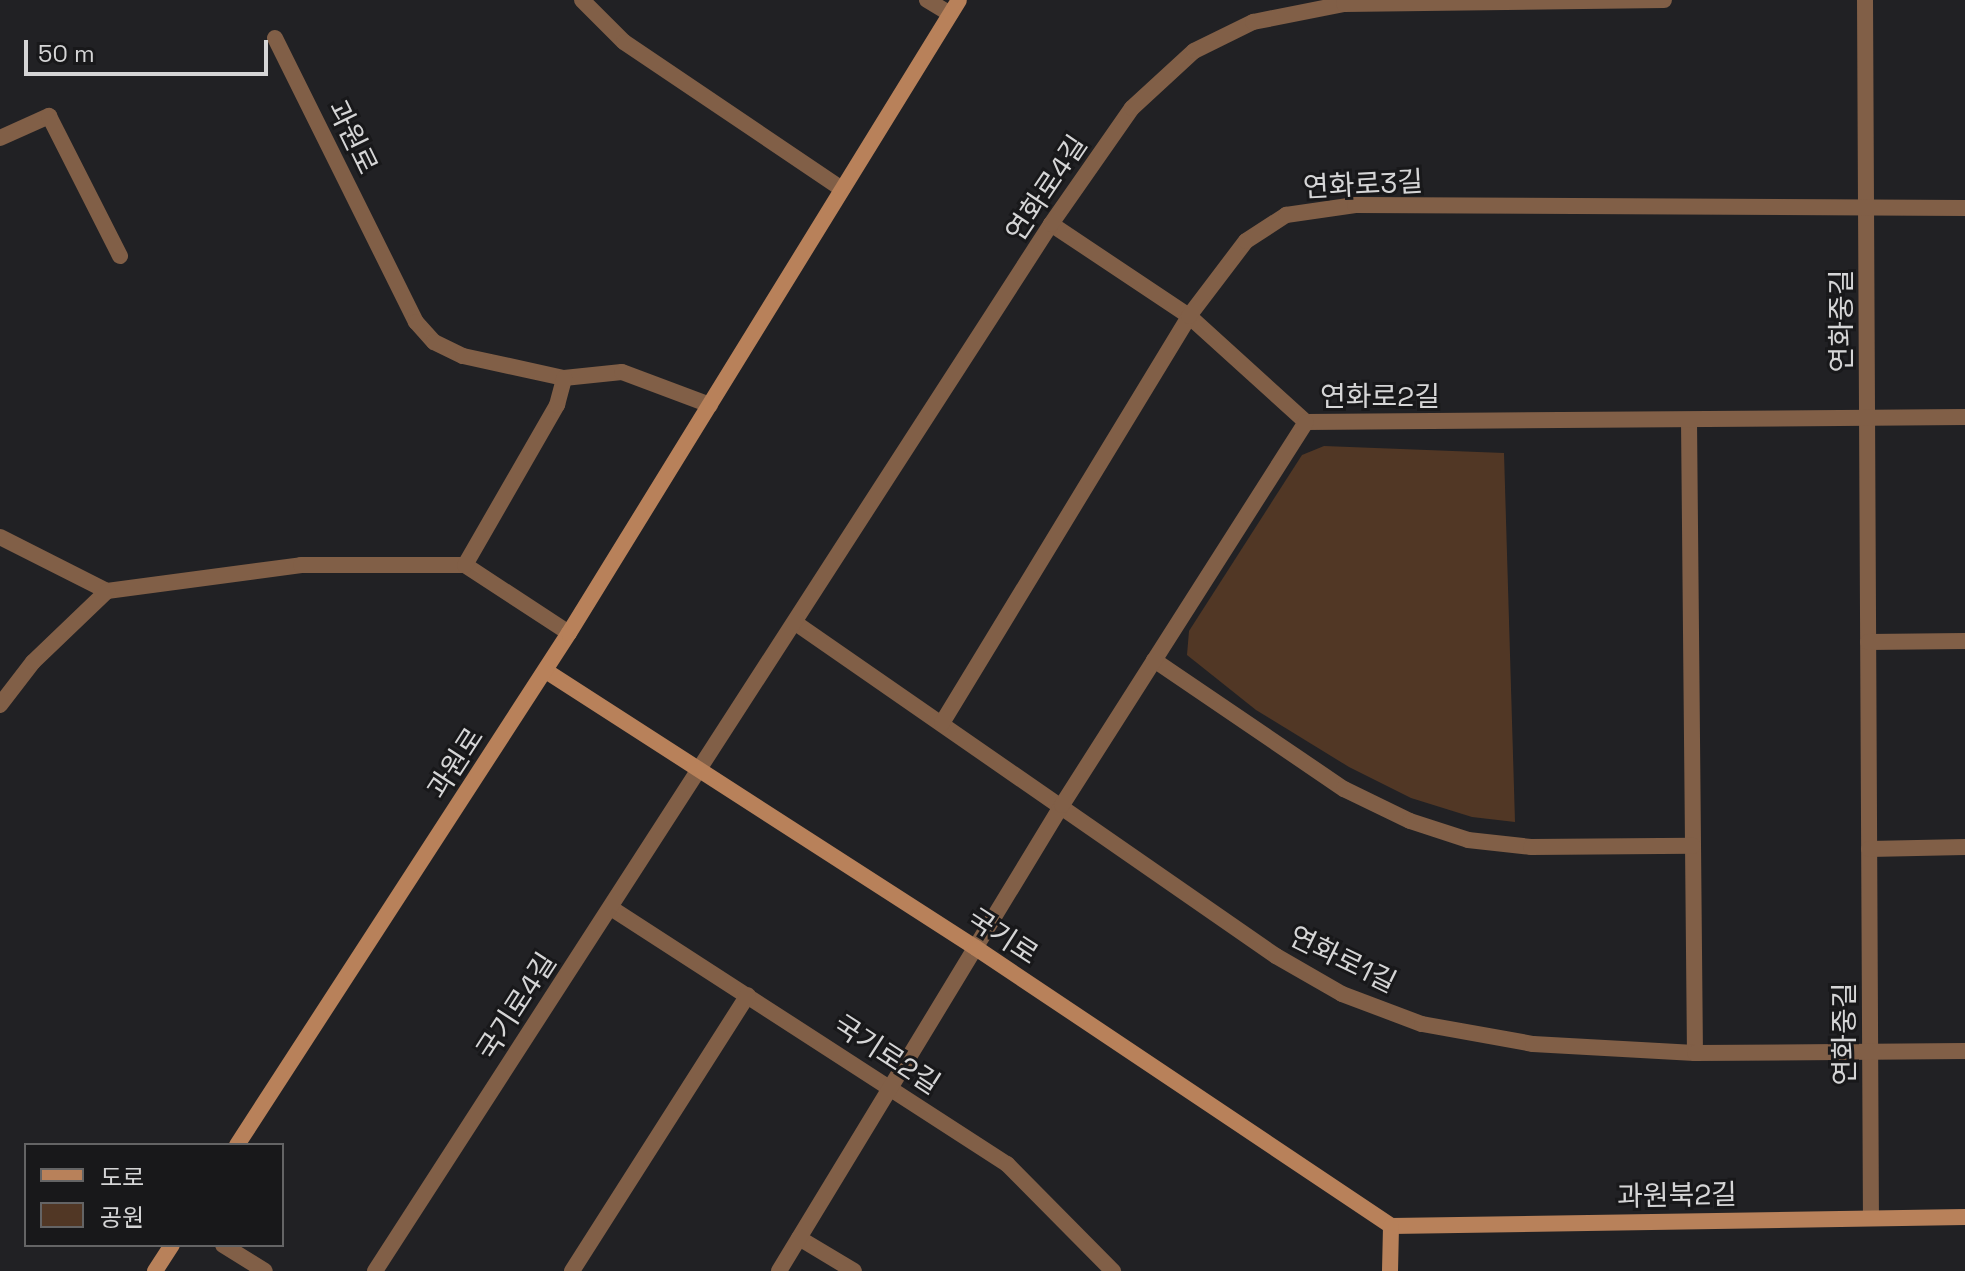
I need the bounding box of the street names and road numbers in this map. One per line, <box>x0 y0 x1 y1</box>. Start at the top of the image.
street label: 과원로 <box>321 95 385 179</box>
street label: 연화로4길 <box>998 129 1094 247</box>
street label: 연화로3길 <box>1302 164 1424 204</box>
street label: 연화중길 <box>1824 269 1858 373</box>
street label: 연화로2길 <box>1320 379 1440 413</box>
street label: 과원로 <box>420 721 490 805</box>
street label: 국기로 <box>961 901 1045 971</box>
street label: 연화로1길 <box>1284 919 1402 999</box>
street label: 국기로4길 <box>469 946 563 1066</box>
street label: 연화중길 <box>1827 982 1861 1086</box>
street label: 국기로2길 <box>828 1007 946 1101</box>
street label: 과원북2길 <box>1617 1177 1737 1213</box>

